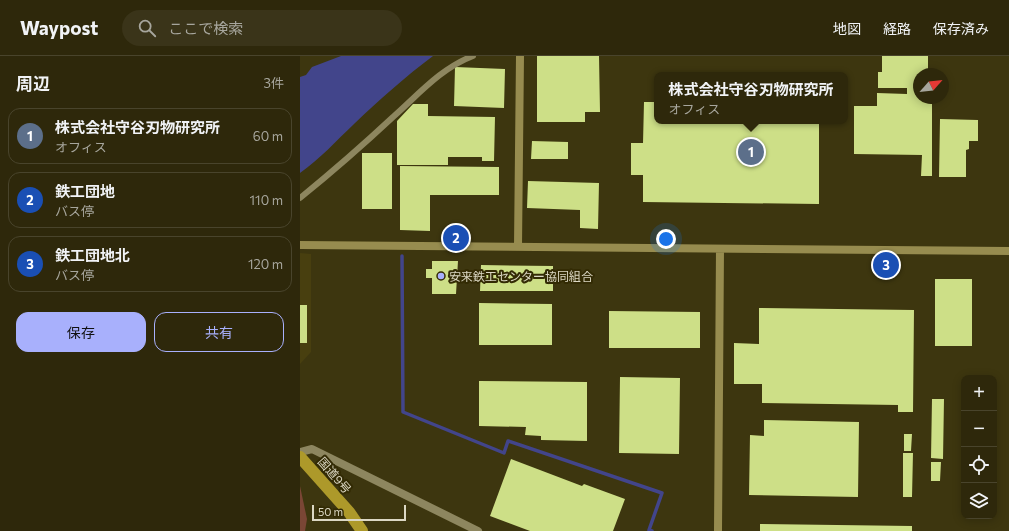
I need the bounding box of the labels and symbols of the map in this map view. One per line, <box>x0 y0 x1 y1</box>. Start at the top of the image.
north arrow <box>913 68 949 104</box>
pin: 1 <box>738 137 764 167</box>
pin: 2 <box>443 223 469 253</box>
your location <box>656 229 676 249</box>
pin: 3 <box>873 250 899 280</box>
place label: 安来鉄工センター協同組合 <box>449 269 593 283</box>
marker: 安来鉄工センター協同組合 <box>436 271 446 281</box>
street label: 国道9号 <box>316 454 354 496</box>
scale bar <box>312 503 406 522</box>

